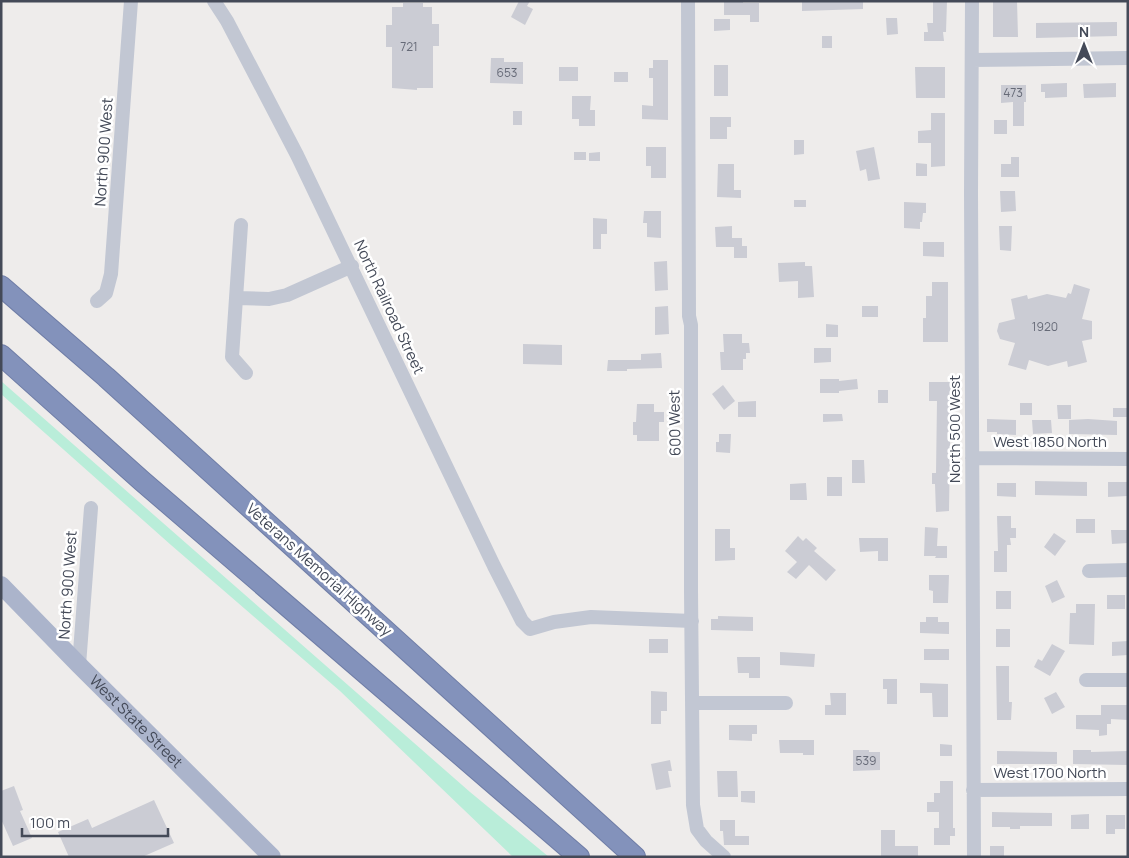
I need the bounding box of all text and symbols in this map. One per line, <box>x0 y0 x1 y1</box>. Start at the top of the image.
north arrow <box>1059 20 1109 70</box>
text: N <box>1079 22 1089 41</box>
house number: 721 <box>400 38 418 55</box>
house number: 653 <box>496 64 518 81</box>
house number: 473 <box>1003 84 1023 101</box>
street label: North 900 West <box>89 97 118 207</box>
street label: North Railroad Street <box>349 236 430 377</box>
house number: 1920 <box>1032 318 1058 335</box>
street label: North 500 West <box>944 375 965 483</box>
street label: 600 West <box>663 390 686 456</box>
street label: West 1850 North <box>993 431 1107 452</box>
street label: Veterans Memorial Highway <box>242 498 397 641</box>
street label: North 900 West <box>53 530 82 640</box>
street label: West State Street <box>85 670 188 772</box>
house number: 539 <box>855 752 877 769</box>
street label: West 1700 North <box>994 762 1107 783</box>
scale bar <box>22 806 169 838</box>
text: 100 m <box>30 812 70 833</box>

